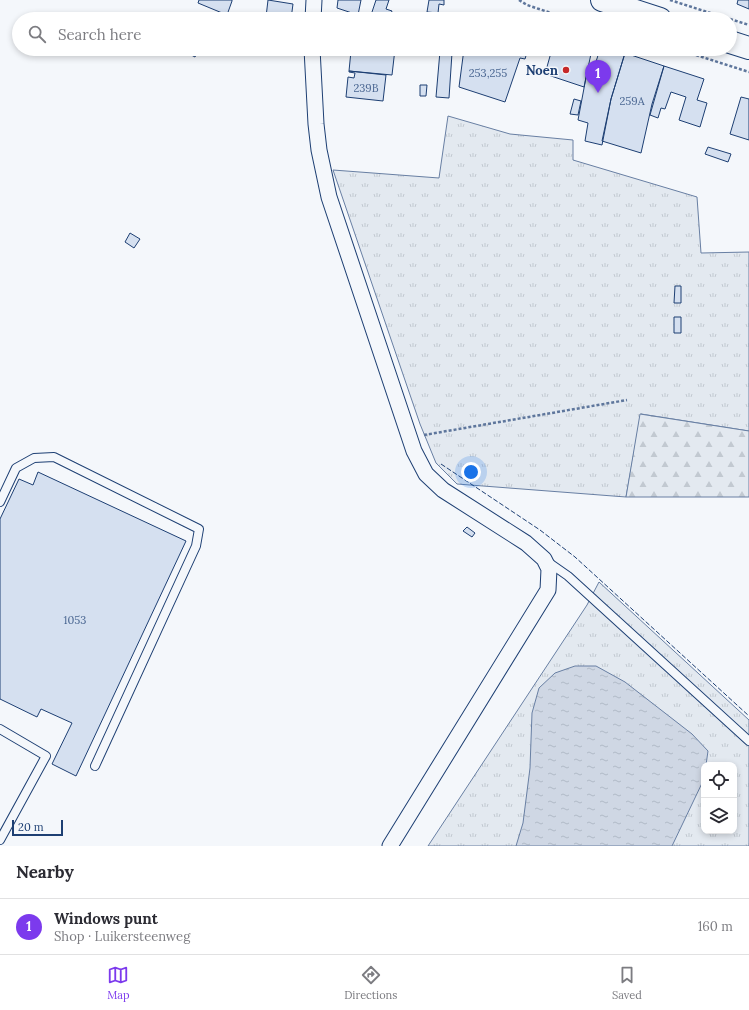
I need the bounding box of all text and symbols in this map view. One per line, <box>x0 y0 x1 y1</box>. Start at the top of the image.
search box <box>12 12 737 56</box>
icon: search <box>26 23 48 45</box>
text: Search here <box>58 25 141 44</box>
pin: 1 <box>585 60 611 93</box>
place label: Noen <box>526 62 559 79</box>
marker: Noen <box>561 65 571 75</box>
house number: 253,255 <box>469 66 507 80</box>
house number: 239B <box>353 81 379 95</box>
house number: 259A <box>619 94 646 108</box>
your location <box>461 462 481 482</box>
house number: 1053 <box>64 613 86 627</box>
map controls <box>701 762 737 834</box>
button: locate <box>701 762 737 798</box>
button: layers <box>701 798 737 834</box>
scale bar <box>12 818 63 837</box>
text: 20 m <box>18 820 43 834</box>
text: Nearby <box>16 861 74 883</box>
text: Windows punt <box>54 909 158 928</box>
text: 1 <box>26 918 32 935</box>
text: 160 m <box>698 918 733 935</box>
text: Shop · Luikersteenweg <box>54 928 190 945</box>
tab: Map <box>107 964 130 1002</box>
tab: Directions <box>344 964 397 1002</box>
tab: Saved <box>612 964 642 1002</box>

